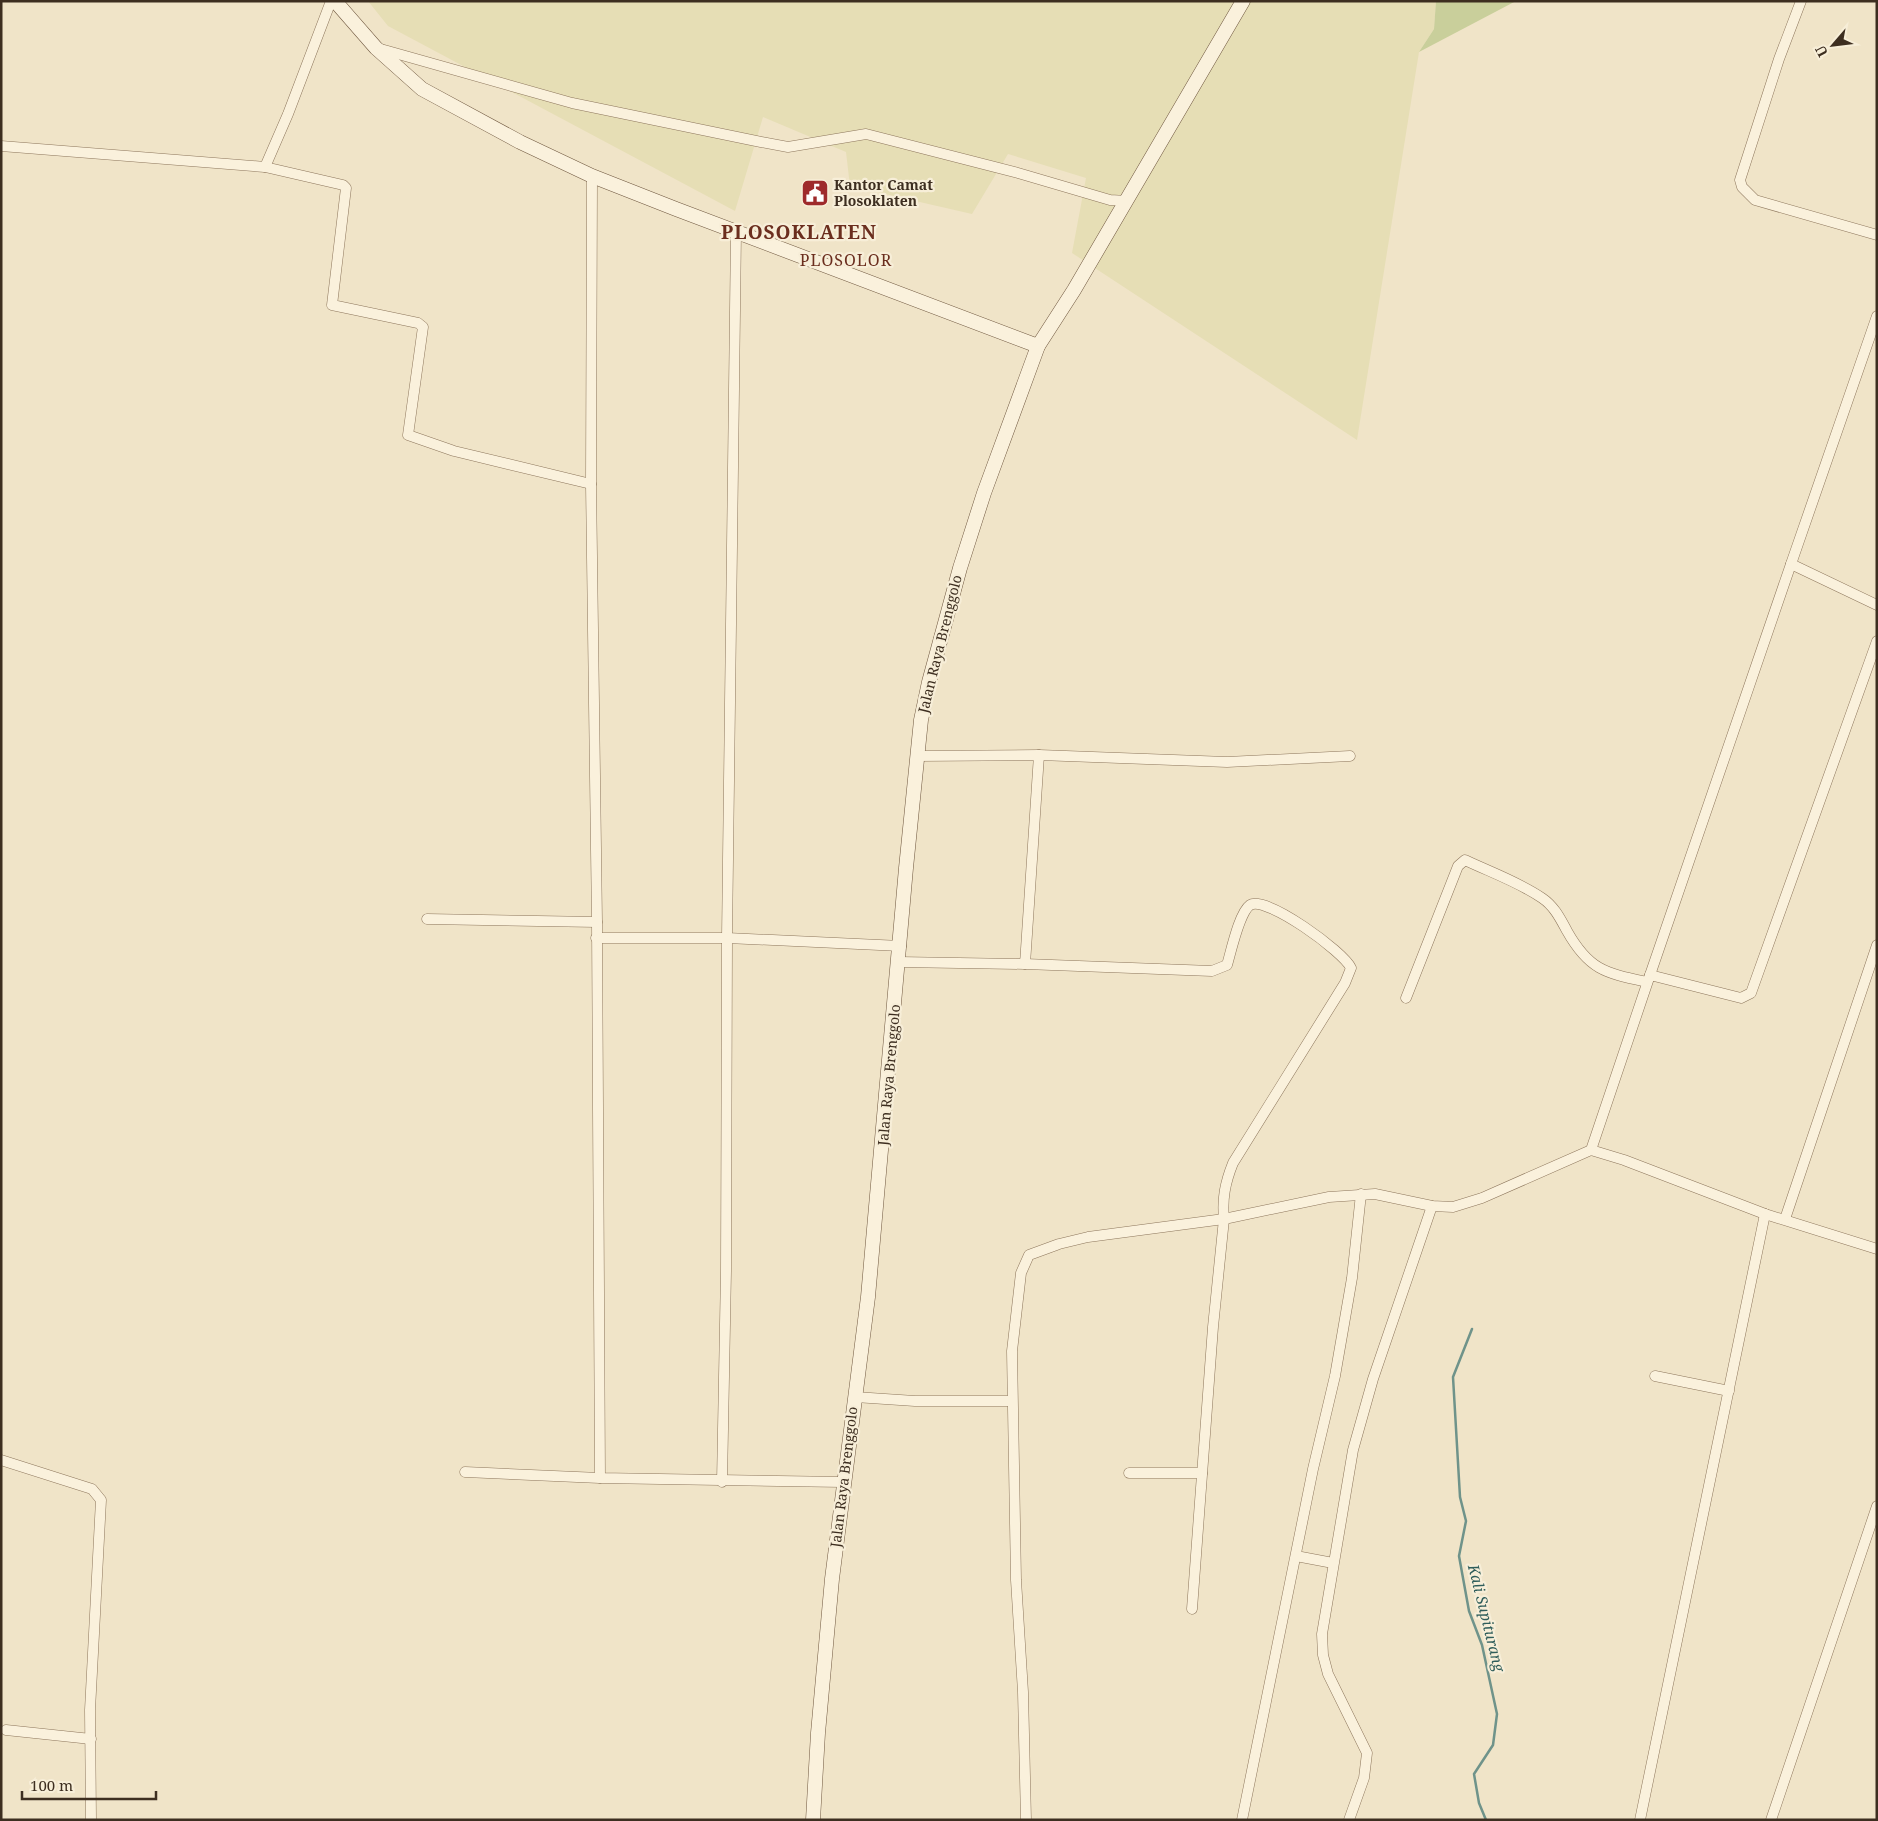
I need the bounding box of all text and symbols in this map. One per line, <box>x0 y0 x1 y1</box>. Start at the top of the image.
north arrow <box>1808 20 1858 70</box>
text: U <box>1810 42 1832 60</box>
place label: Kantor Camat Plosoklaten <box>834 175 933 210</box>
public building icon: Kantor Camat Plosoklaten <box>800 178 830 208</box>
district label: PLOSOKLATEN <box>721 219 877 245</box>
district label: PLOSOLOR <box>800 249 892 271</box>
street label: Jalan Raya Brenggolo <box>913 573 966 716</box>
street label: Jalan Raya Brenggolo <box>873 1003 904 1147</box>
street label: Jalan Raya Brenggolo <box>825 1405 862 1549</box>
water label: Kali Supiturang <box>1464 1561 1510 1674</box>
scale bar <box>22 1768 156 1800</box>
text: 100 m <box>30 1775 73 1795</box>

